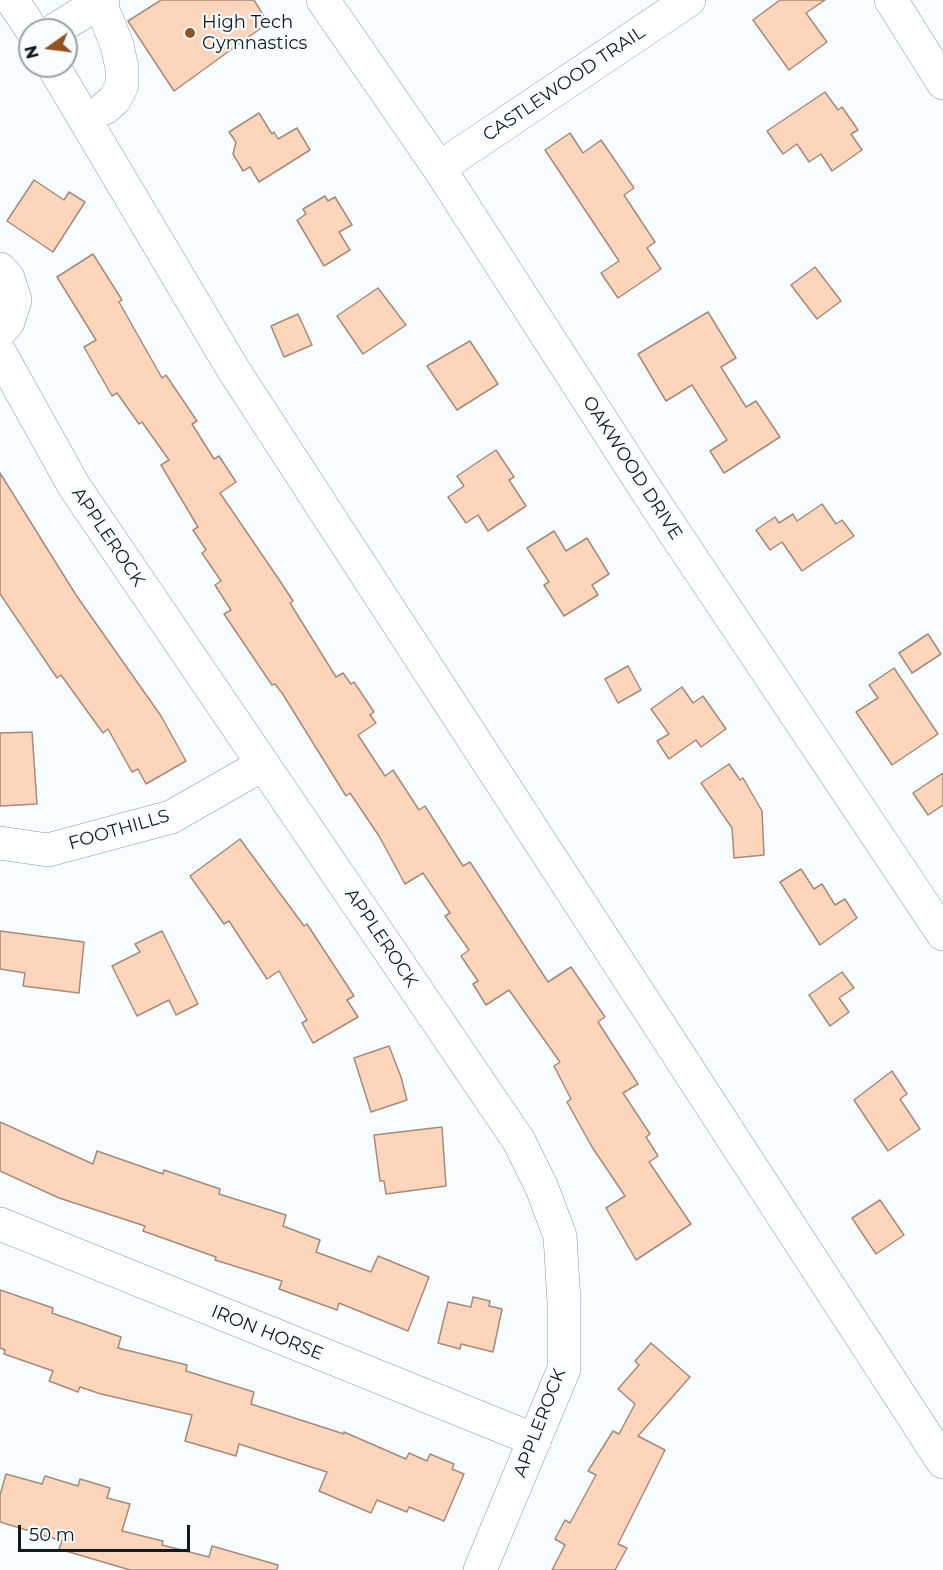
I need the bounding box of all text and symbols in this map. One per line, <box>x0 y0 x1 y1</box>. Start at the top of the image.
place label: High Tech Gymnastics <box>202 12 307 54</box>
north arrow <box>18 18 78 78</box>
street label: CASTLEWOOD TRAIL <box>479 22 649 146</box>
marker: High Tech Gymnastics <box>183 26 197 40</box>
text: N <box>21 43 43 61</box>
street label: OAKWOOD DRIVE <box>578 392 686 544</box>
street label: APPLEROCK <box>67 483 149 591</box>
street label: FOOTHILLS <box>66 805 172 855</box>
street label: APPLEROCK <box>340 884 422 992</box>
street label: IRON HORSE <box>208 1301 326 1365</box>
street label: APPLEROCK <box>509 1366 571 1480</box>
scale bar <box>21 1513 194 1551</box>
text: 50 m <box>29 1524 75 1546</box>

